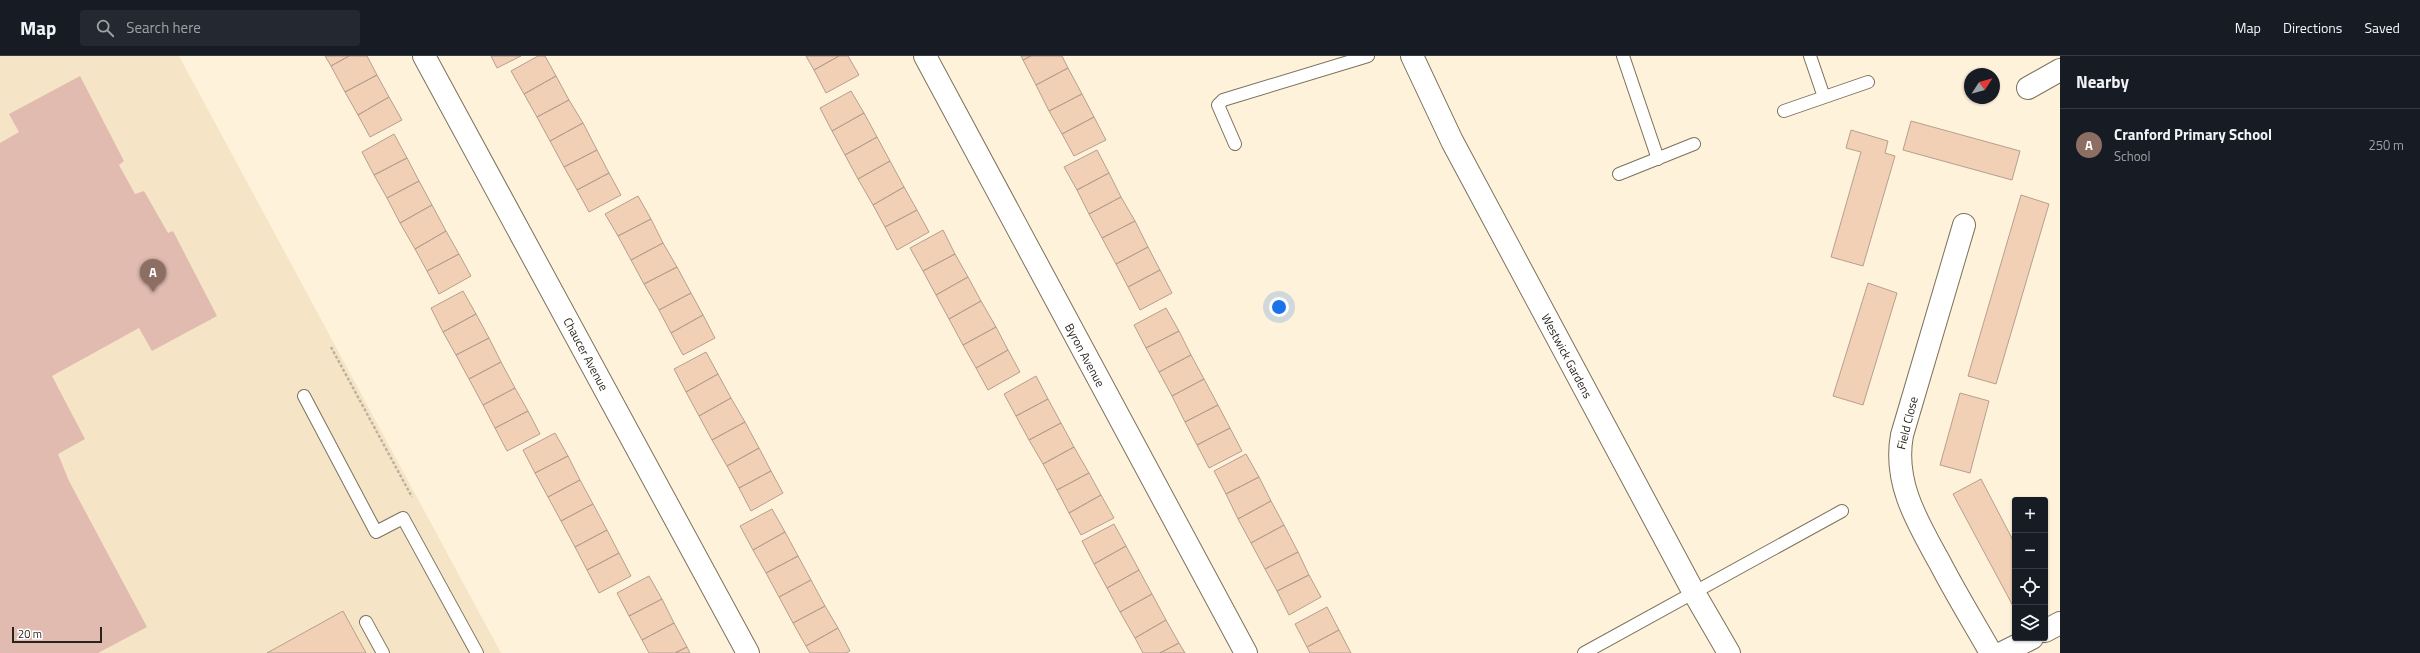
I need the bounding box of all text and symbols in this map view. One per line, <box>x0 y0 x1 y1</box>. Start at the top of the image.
search box <box>80 10 360 46</box>
text: Map <box>20 13 56 42</box>
text: Search here <box>126 16 201 39</box>
icon: search <box>94 17 116 39</box>
text: Map <box>2235 17 2261 38</box>
text: Directions <box>2283 17 2342 38</box>
text: Saved <box>2364 17 2400 38</box>
north arrow <box>1964 68 2000 104</box>
text: Nearby <box>2076 69 2129 95</box>
text: Cranford Primary School <box>2114 123 2272 146</box>
text: A <box>2085 135 2093 155</box>
text: 250 m <box>2368 135 2404 155</box>
text: School <box>2114 146 2150 166</box>
pin: A <box>140 259 166 292</box>
your location <box>1269 297 1289 317</box>
street label: Westwick Gardens <box>1537 310 1598 402</box>
street label: Chaucer Avenue <box>559 314 613 394</box>
street label: Byron Avenue <box>1060 320 1110 390</box>
street label: Field Close <box>1891 394 1923 452</box>
map controls <box>2012 497 2048 641</box>
button: + <box>2012 497 2048 533</box>
button: − <box>2012 533 2048 569</box>
button: locate <box>2012 569 2048 605</box>
button: layers <box>2012 605 2048 641</box>
scale bar <box>12 625 102 644</box>
text: 20 m <box>18 626 42 642</box>

